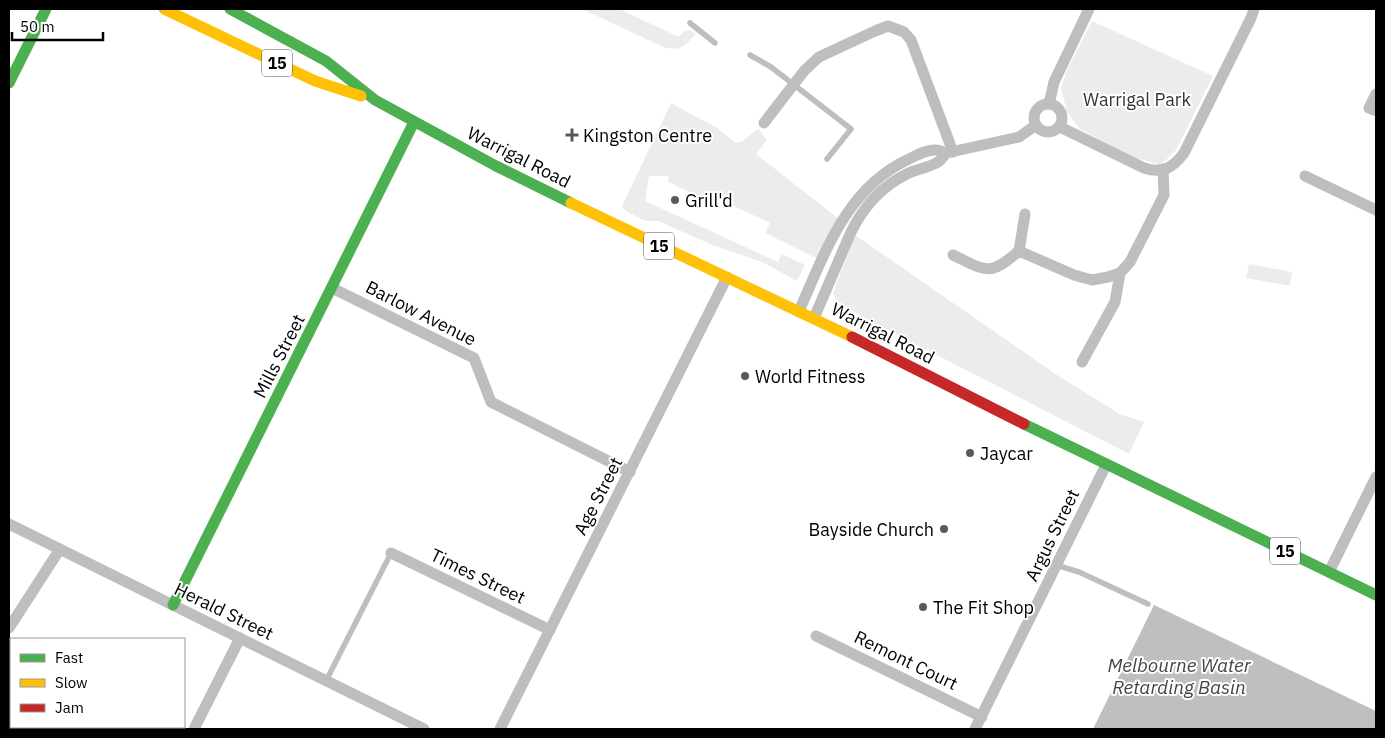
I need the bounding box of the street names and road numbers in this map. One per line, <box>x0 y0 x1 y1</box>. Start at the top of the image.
road number: 15 <box>262 49 292 76</box>
street label: Warrigal Road <box>464 121 574 193</box>
road number: 15 <box>644 232 674 260</box>
street label: Barlow Avenue <box>362 275 480 351</box>
street label: Warrigal Road <box>828 297 938 369</box>
street label: Mills Street <box>248 310 310 402</box>
street label: Age Street <box>569 453 627 539</box>
street label: Argus Street <box>1020 485 1084 585</box>
road number: 15 <box>1270 538 1300 564</box>
street label: Times Street <box>427 543 529 609</box>
street label: Herald Street <box>171 577 277 645</box>
street label: Remont Court <box>851 625 961 695</box>

